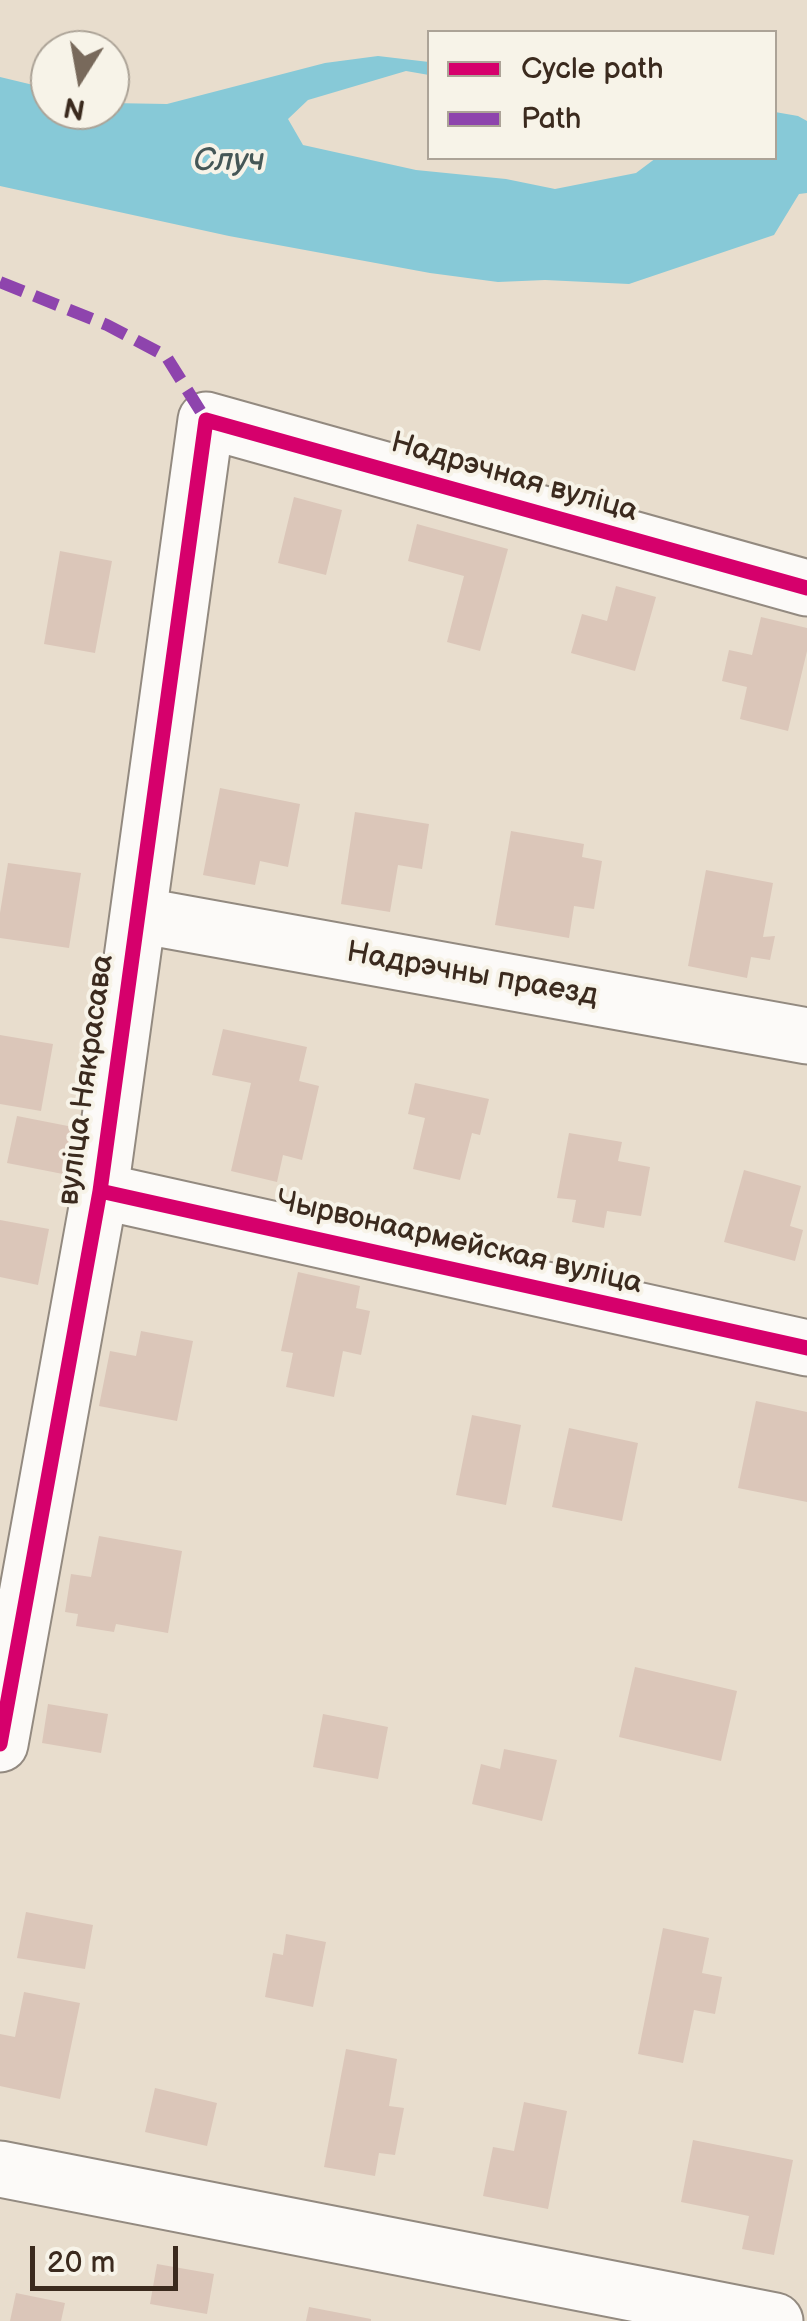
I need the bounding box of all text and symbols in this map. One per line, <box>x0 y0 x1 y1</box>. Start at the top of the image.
north arrow <box>30 30 130 130</box>
legend <box>427 30 777 160</box>
text: Cycle path <box>521 51 664 87</box>
text: N <box>61 90 88 126</box>
text: Path <box>521 101 581 137</box>
water label: Случ <box>193 143 265 181</box>
street label: Надрэчная вуліца <box>387 426 641 530</box>
street label: Надрэчны праезд <box>344 935 600 1015</box>
street label: вуліца Някрасава <box>52 952 122 1208</box>
street label: Чырвонаармейская вуліца <box>272 1183 646 1303</box>
scale bar <box>35 2226 182 2288</box>
text: 20 m <box>47 2245 115 2281</box>

